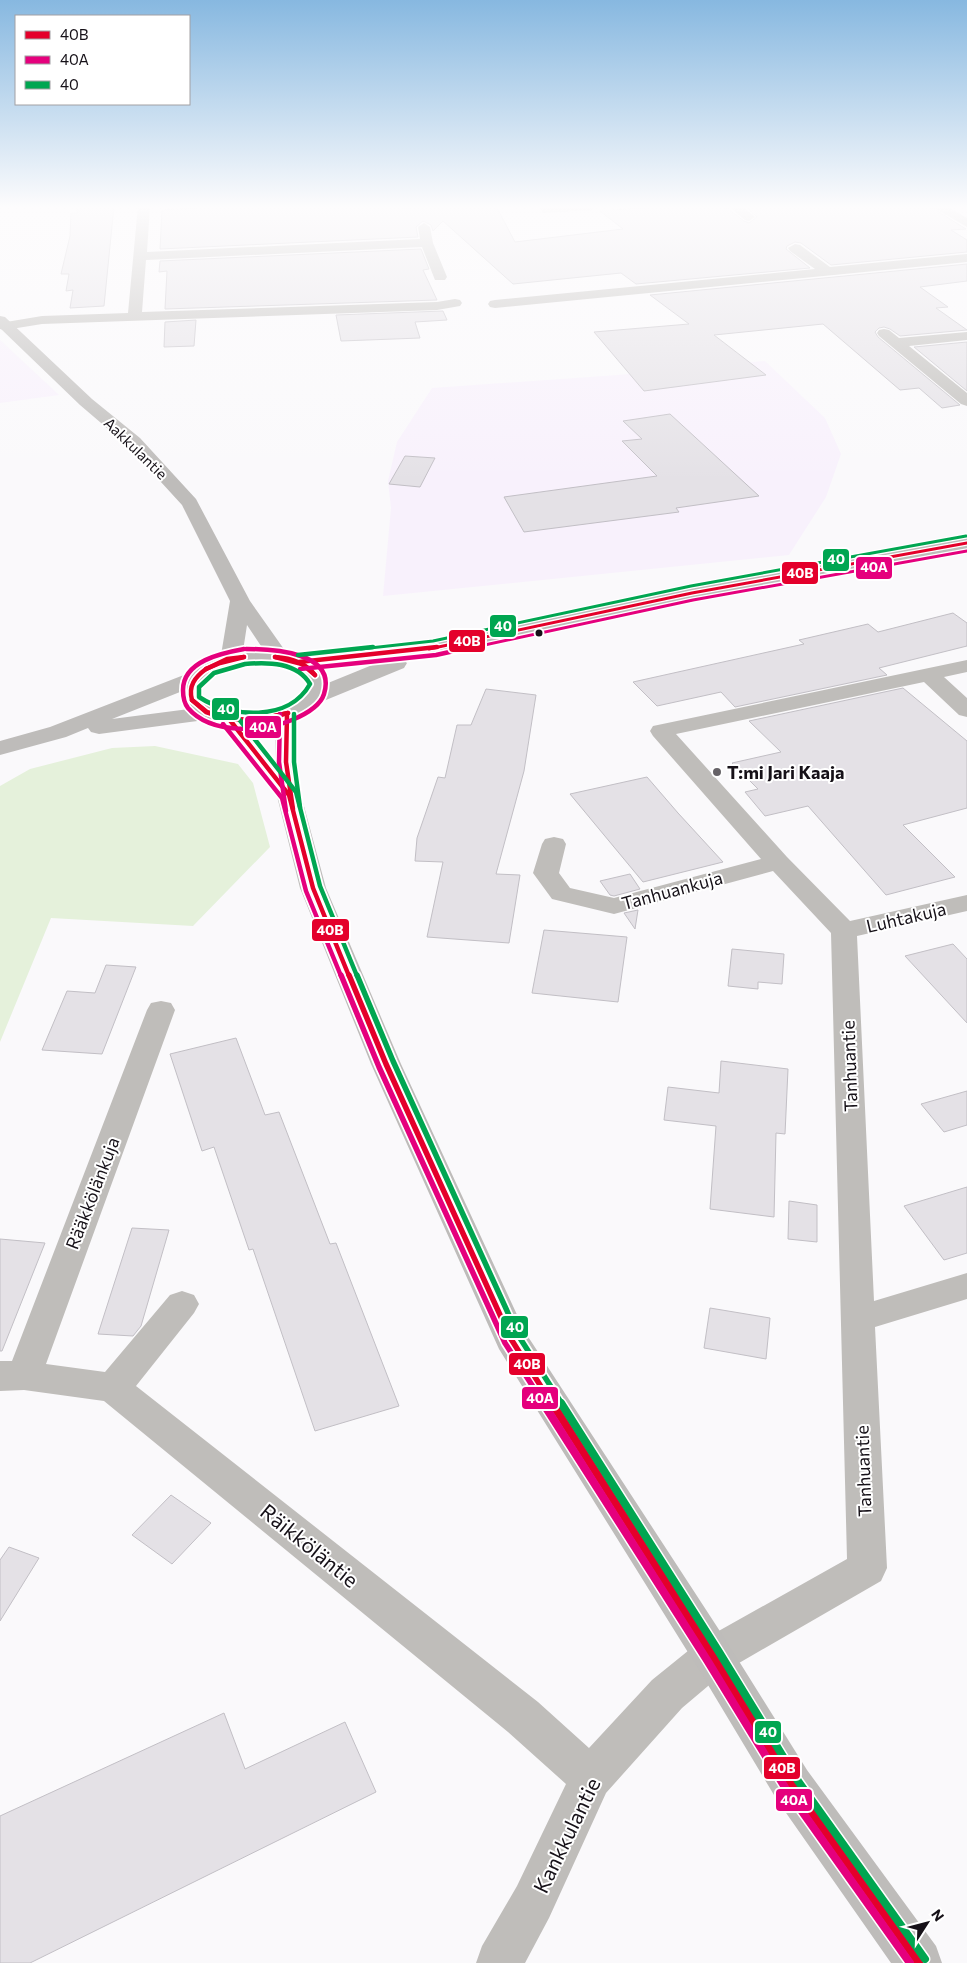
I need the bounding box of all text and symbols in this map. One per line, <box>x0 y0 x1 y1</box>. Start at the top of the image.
legend <box>15 15 190 105</box>
text: 40B <box>60 25 89 43</box>
text: 40A <box>60 50 89 68</box>
text: 40 <box>60 75 79 93</box>
street label: Aakkulantie <box>101 413 171 483</box>
line badge: 40 <box>822 548 850 572</box>
text: 40 <box>827 550 845 567</box>
line badge: 40A <box>855 556 893 580</box>
text: 40A <box>860 558 888 575</box>
line badge: 40B <box>781 561 819 585</box>
text: 40B <box>786 564 814 581</box>
line badge: 40 <box>489 614 517 638</box>
text: 40 <box>494 617 512 634</box>
unlabelled marker <box>534 628 544 638</box>
line badge: 40B <box>448 629 486 653</box>
text: 40B <box>453 632 481 649</box>
line badge: 40 <box>211 697 240 721</box>
text: 40 <box>217 700 235 717</box>
line badge: 40A <box>244 715 282 739</box>
text: 40A <box>249 718 277 735</box>
place label: T:mi Jari Kaaja <box>727 761 844 783</box>
marker: T:mi Jari Kaaja <box>711 766 723 778</box>
street label: Tanhuankuja <box>619 866 725 914</box>
street label: Luhtakuja <box>864 897 948 937</box>
line badge: 40B <box>311 918 350 942</box>
text: 40B <box>316 921 344 938</box>
street label: Tanhuantie <box>836 1020 862 1112</box>
street label: Rääkkölänkuja <box>60 1134 124 1252</box>
line badge: 40 <box>500 1315 529 1339</box>
text: 40 <box>506 1318 524 1335</box>
line badge: 40B <box>508 1352 546 1376</box>
text: 40B <box>513 1355 541 1372</box>
line badge: 40A <box>521 1386 559 1410</box>
text: 40A <box>526 1389 554 1406</box>
street label: Tanhuantie <box>850 1425 876 1517</box>
street label: Räikköläntie <box>256 1498 364 1592</box>
line badge: 40 <box>754 1720 782 1744</box>
text: 40 <box>759 1723 777 1740</box>
line badge: 40B <box>763 1756 801 1780</box>
text: 40B <box>768 1759 796 1776</box>
street label: Kankkulantie <box>527 1773 605 1897</box>
line badge: 40A <box>775 1788 813 1812</box>
text: 40A <box>780 1791 808 1808</box>
north arrow <box>902 1898 952 1948</box>
text: N <box>928 1906 948 1924</box>

